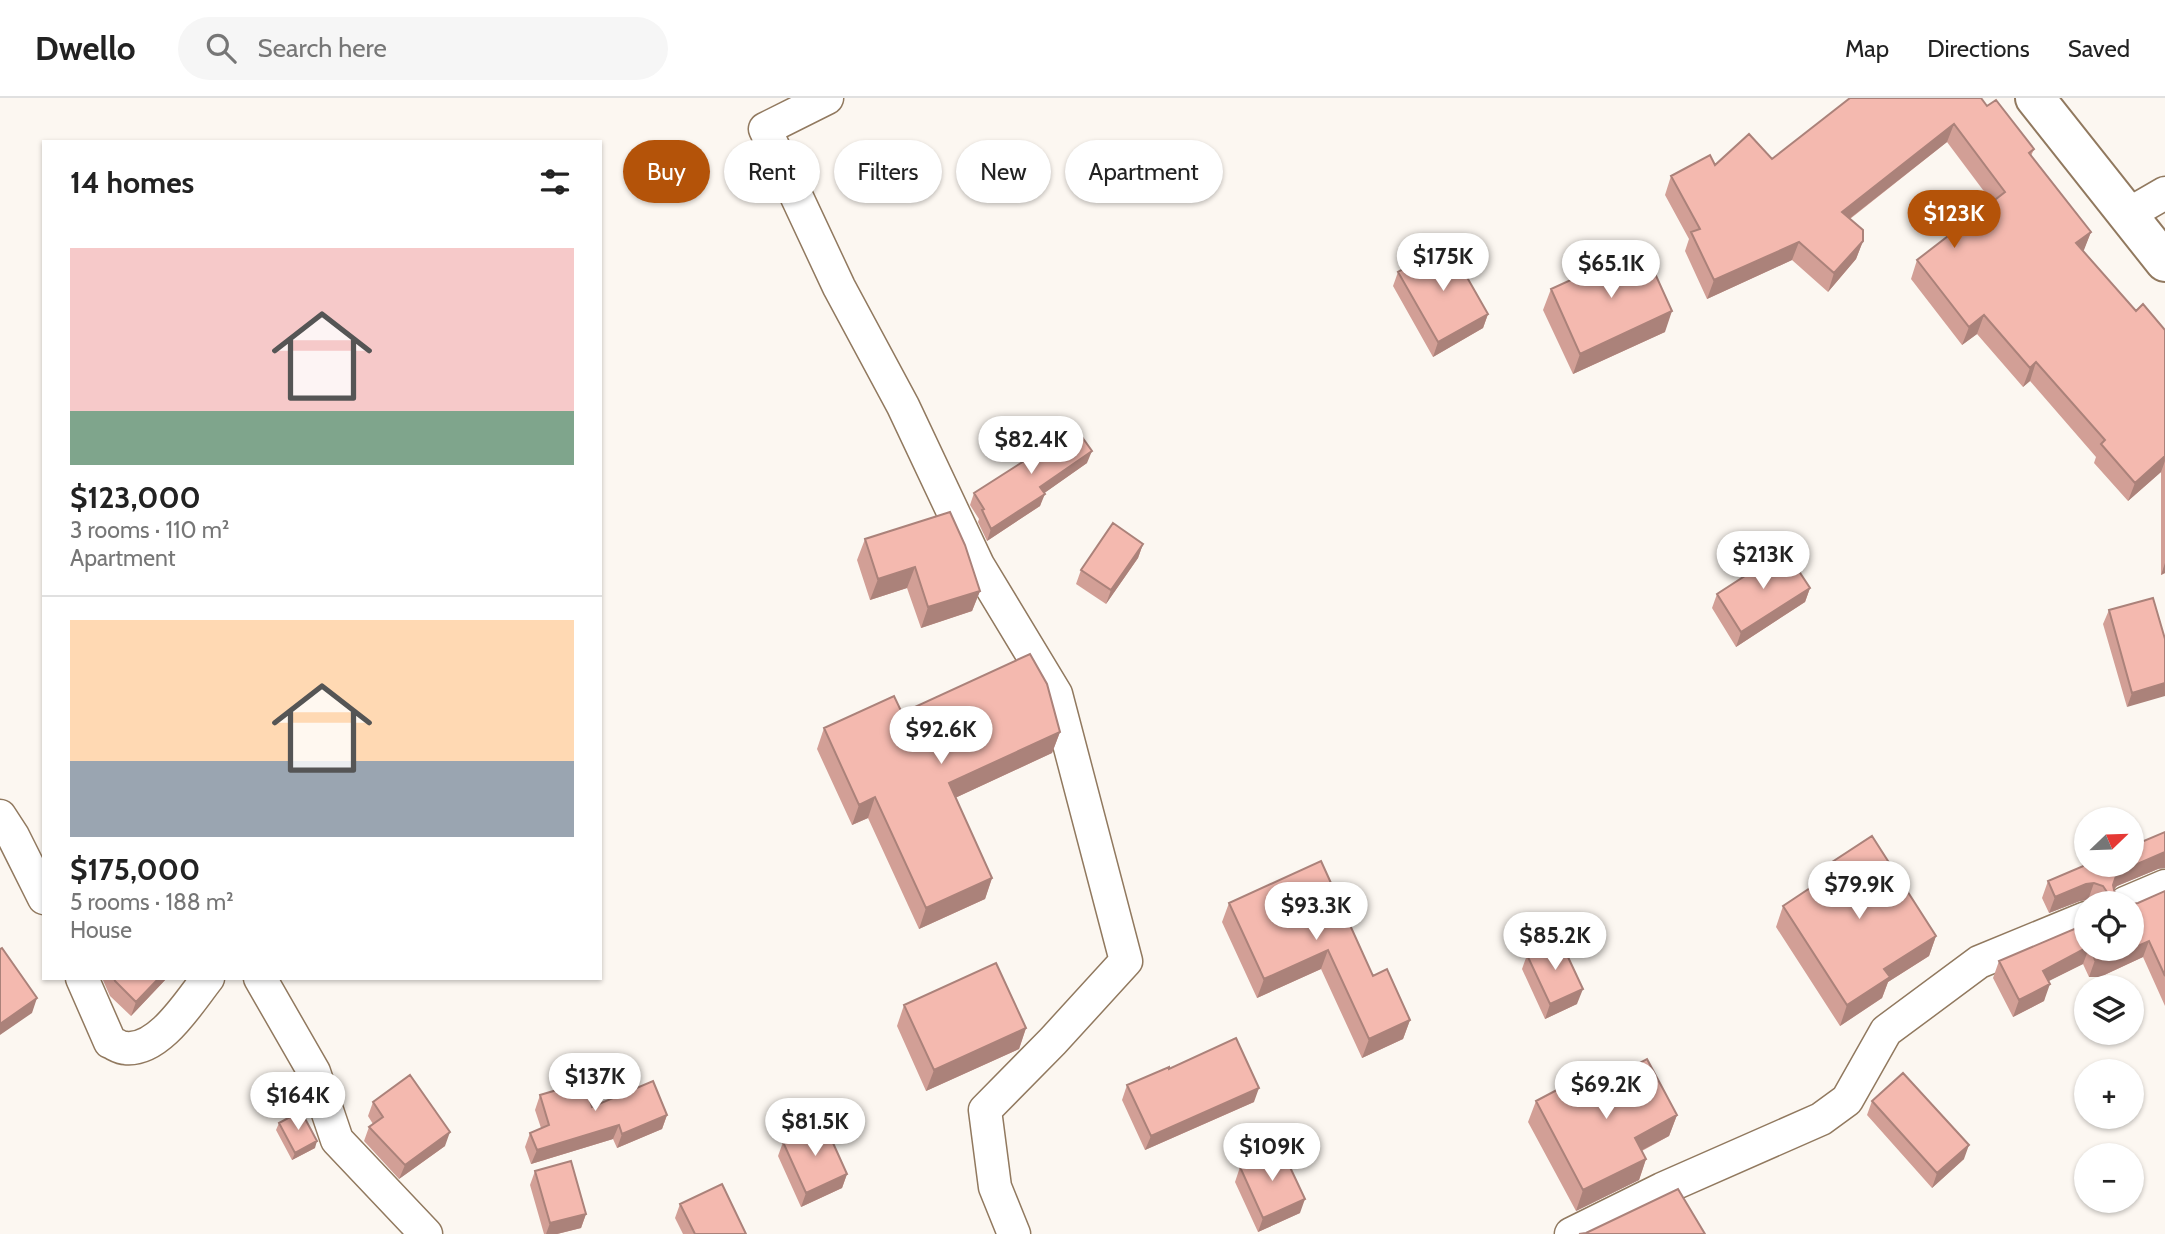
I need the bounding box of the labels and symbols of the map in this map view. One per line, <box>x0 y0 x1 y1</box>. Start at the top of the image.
pin: $123K <box>1905 190 2003 250</box>
pin: $175K <box>1394 234 1492 293</box>
pin: $65.1K <box>1554 240 1668 300</box>
pin: $82.4K <box>974 416 1088 476</box>
pin: $213K <box>1714 532 1812 591</box>
pin: $92.6K <box>884 706 998 766</box>
north arrow <box>2074 807 2144 877</box>
pin: $79.9K <box>1802 862 1916 921</box>
pin: $93.3K <box>1259 882 1373 942</box>
pin: $85.2K <box>1498 912 1612 972</box>
pin: $137K <box>546 1054 644 1113</box>
pin: $69.2K <box>1549 1062 1663 1121</box>
pin: $164K <box>249 1072 347 1132</box>
pin: $81.5K <box>758 1098 872 1158</box>
pin: $109K <box>1223 1124 1321 1183</box>

